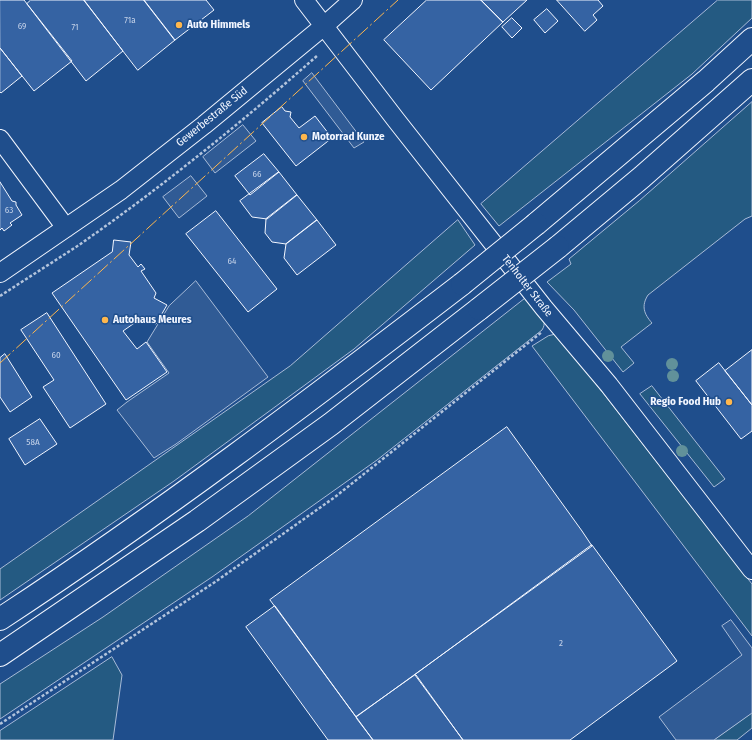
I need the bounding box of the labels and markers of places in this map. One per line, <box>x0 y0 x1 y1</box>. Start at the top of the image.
place label: Auto Himmels <box>187 18 250 32</box>
marker: Auto Himmels <box>174 20 184 30</box>
place label: Motorrad Kunze <box>312 130 385 144</box>
marker: Motorrad Kunze <box>299 132 309 142</box>
place label: Autohaus Meures <box>113 313 192 327</box>
marker: Autohaus Meures <box>100 315 110 325</box>
place label: Regio Food Hub <box>650 395 721 409</box>
marker: Regio Food Hub <box>724 397 734 407</box>

